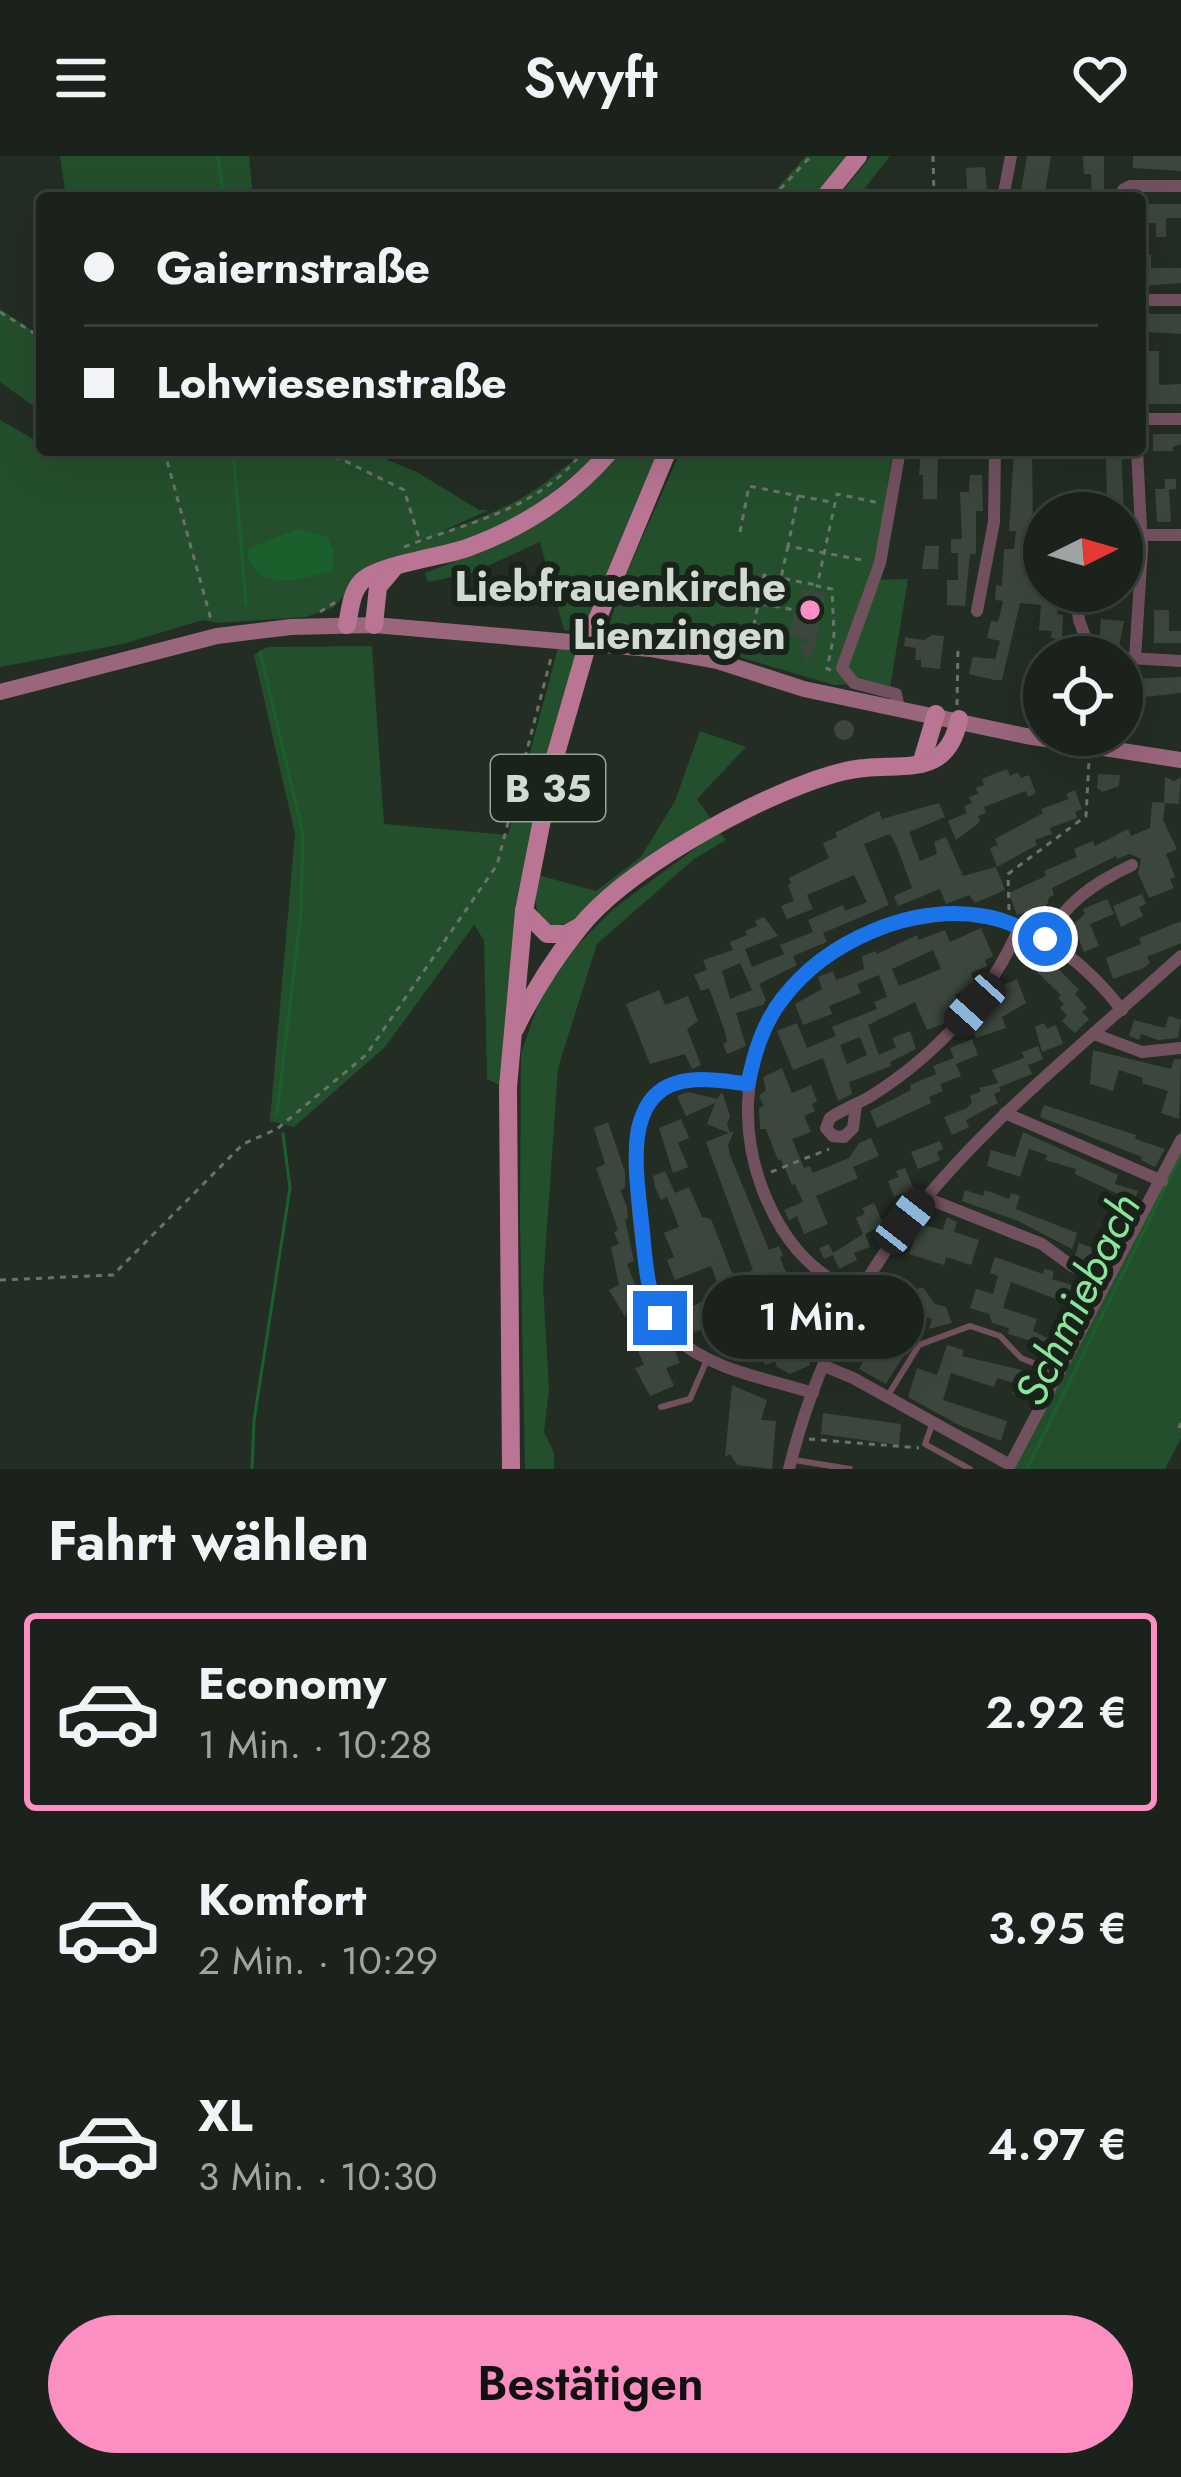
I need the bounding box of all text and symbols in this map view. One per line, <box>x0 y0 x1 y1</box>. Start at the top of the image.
text: Swyft <box>523 39 658 117</box>
icon: menu <box>48 45 114 111</box>
icon: heart <box>1067 45 1133 111</box>
text: Gaiernstraße <box>156 235 430 300</box>
text: Lohwiesenstraße <box>156 350 507 415</box>
north arrow <box>1023 492 1143 612</box>
map controls <box>1023 492 1143 756</box>
place label: Liebfrauenkirche Lienzingen <box>454 556 786 665</box>
marker: Liebfrauenkirche Lienzingen <box>797 597 823 623</box>
button: locate <box>1023 636 1143 756</box>
road number: B 35 <box>491 755 605 821</box>
route start <box>1018 912 1072 966</box>
car <box>938 966 1012 1044</box>
car <box>869 1182 941 1260</box>
water label: Schmiebach <box>998 1182 1157 1416</box>
callout: 1 Min. <box>702 1276 924 1360</box>
text: 1 Min. <box>758 1288 868 1345</box>
route end <box>633 1291 687 1345</box>
text: Fahrt wählen <box>48 1502 369 1580</box>
text: Economy <box>198 1651 386 1716</box>
icon: car <box>54 1658 162 1766</box>
text: 2.92 € <box>986 1680 1127 1745</box>
text: 1 Min. · 10:28 <box>198 1716 432 1773</box>
text: Komfort <box>198 1867 366 1932</box>
icon: car <box>54 1874 162 1982</box>
text: 3.95 € <box>988 1896 1127 1961</box>
text: 2 Min. · 10:29 <box>198 1932 438 1989</box>
text: XL <box>198 2083 253 2148</box>
icon: car <box>54 2090 162 2198</box>
text: 4.97 € <box>988 2112 1127 2177</box>
text: 3 Min. · 10:30 <box>198 2148 437 2205</box>
button: Bestätigen <box>48 2315 1133 2453</box>

